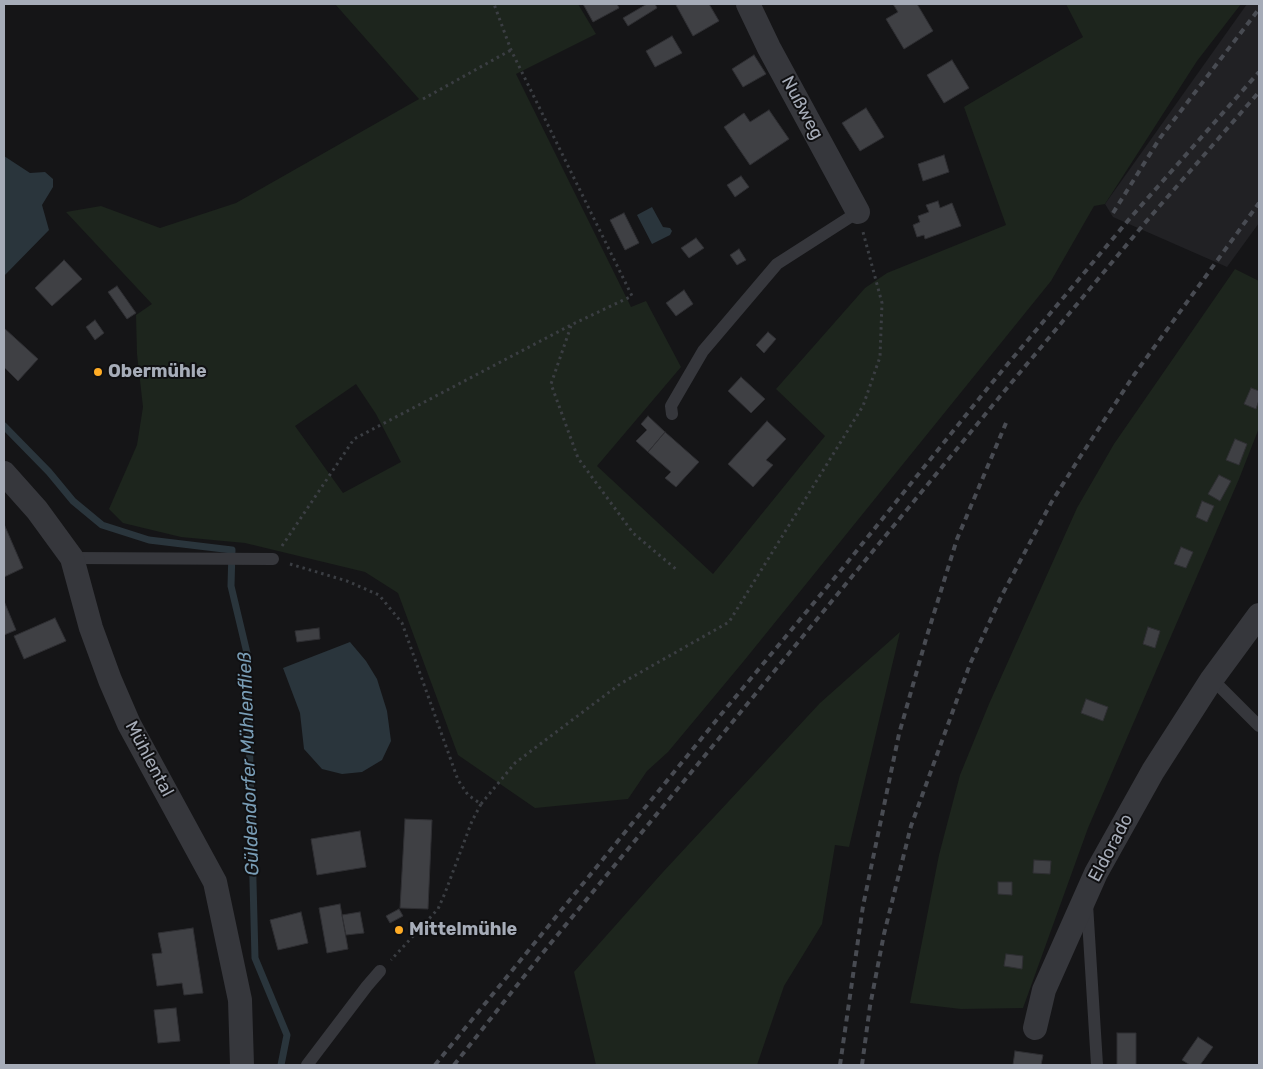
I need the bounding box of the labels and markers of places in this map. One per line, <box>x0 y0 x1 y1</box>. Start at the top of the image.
place label: Obermühle <box>108 361 207 383</box>
marker: Obermühle <box>92 366 104 378</box>
place label: Mittelmühle <box>409 919 517 941</box>
marker: Mittelmühle <box>393 924 405 936</box>

